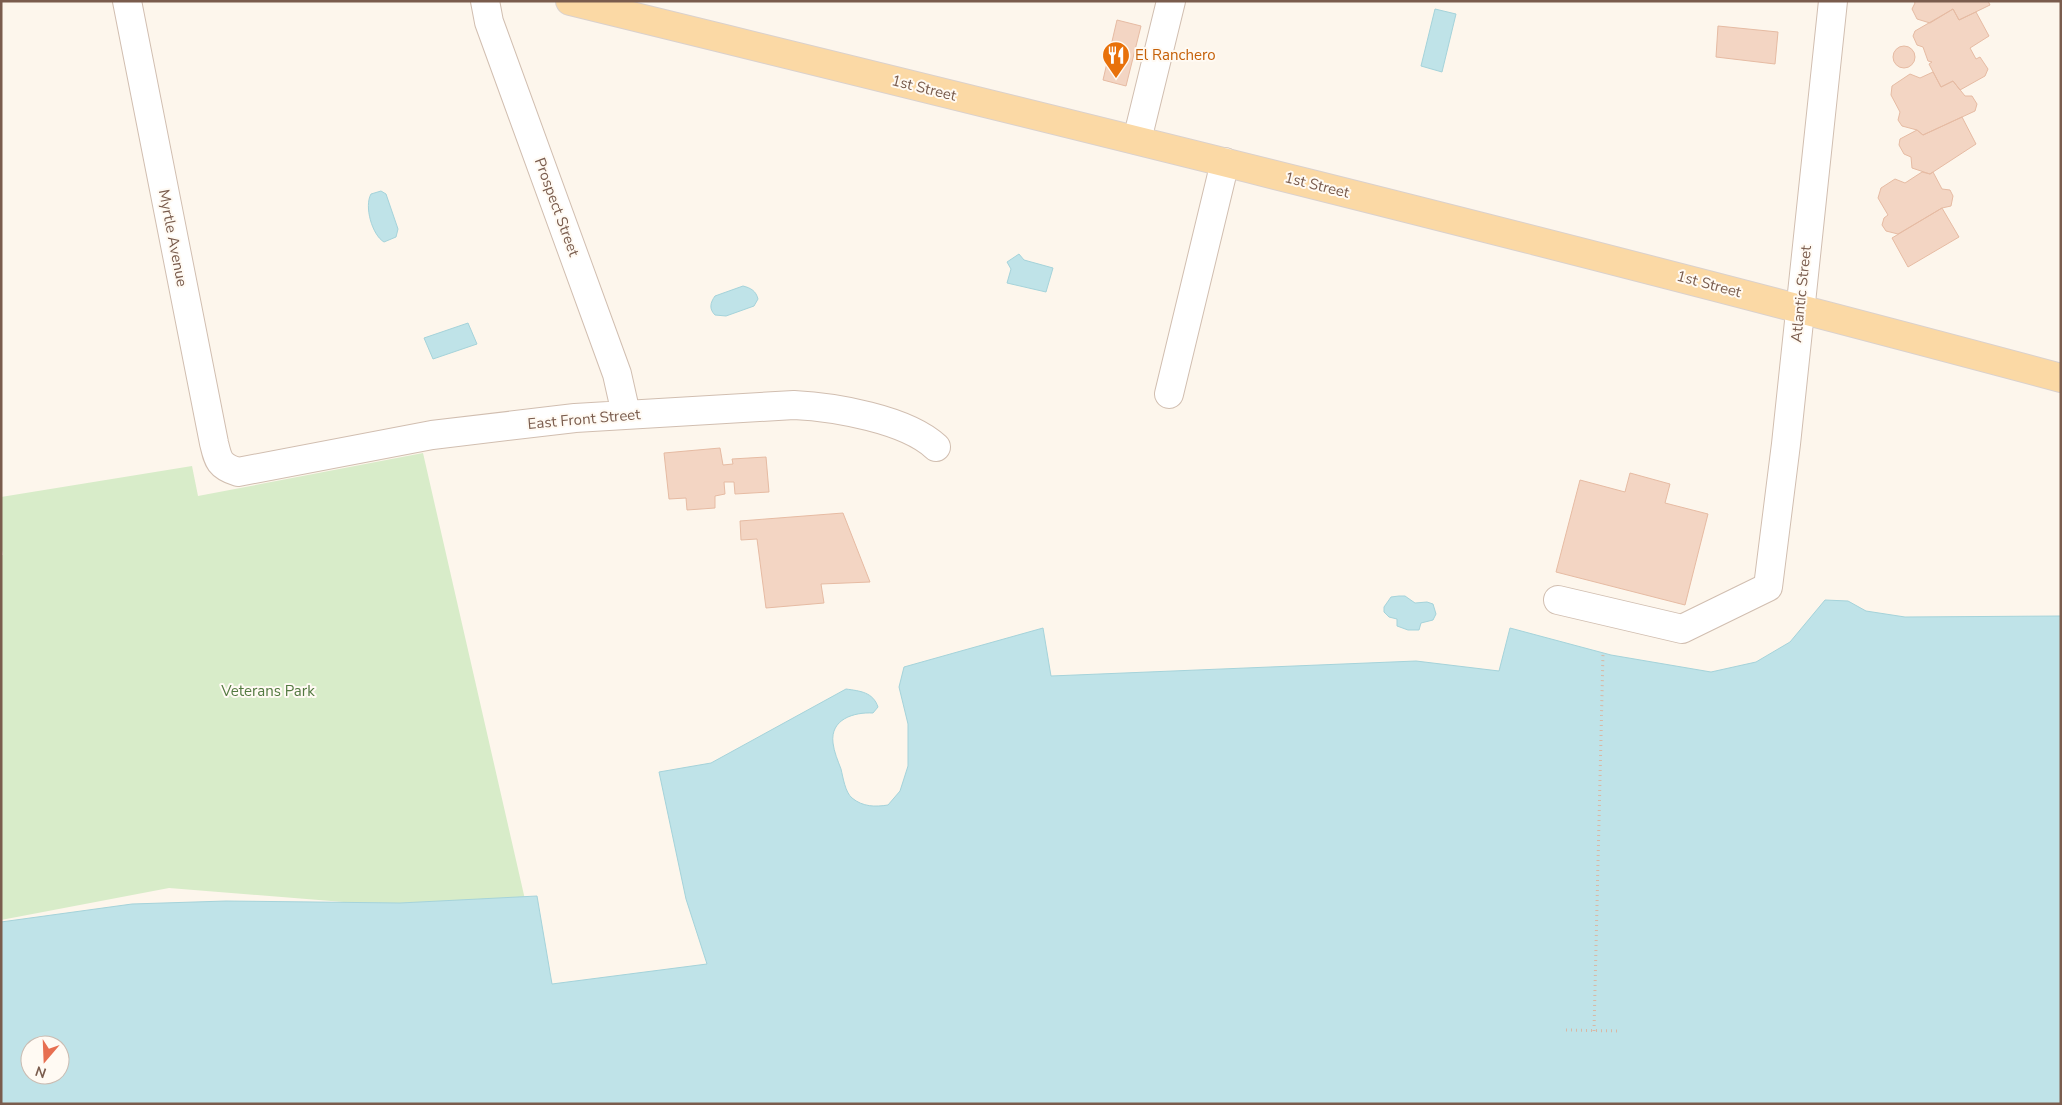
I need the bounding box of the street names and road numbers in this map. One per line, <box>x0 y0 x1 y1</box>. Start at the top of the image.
street label: 1st Street <box>889 70 959 106</box>
street label: Prospect Street <box>530 155 584 260</box>
street label: 1st Street <box>1282 167 1352 203</box>
street label: Myrtle Avenue <box>154 188 192 288</box>
street label: Atlantic Street <box>1786 244 1816 343</box>
street label: 1st Street <box>1674 266 1744 302</box>
street label: East Front Street <box>527 404 642 434</box>

